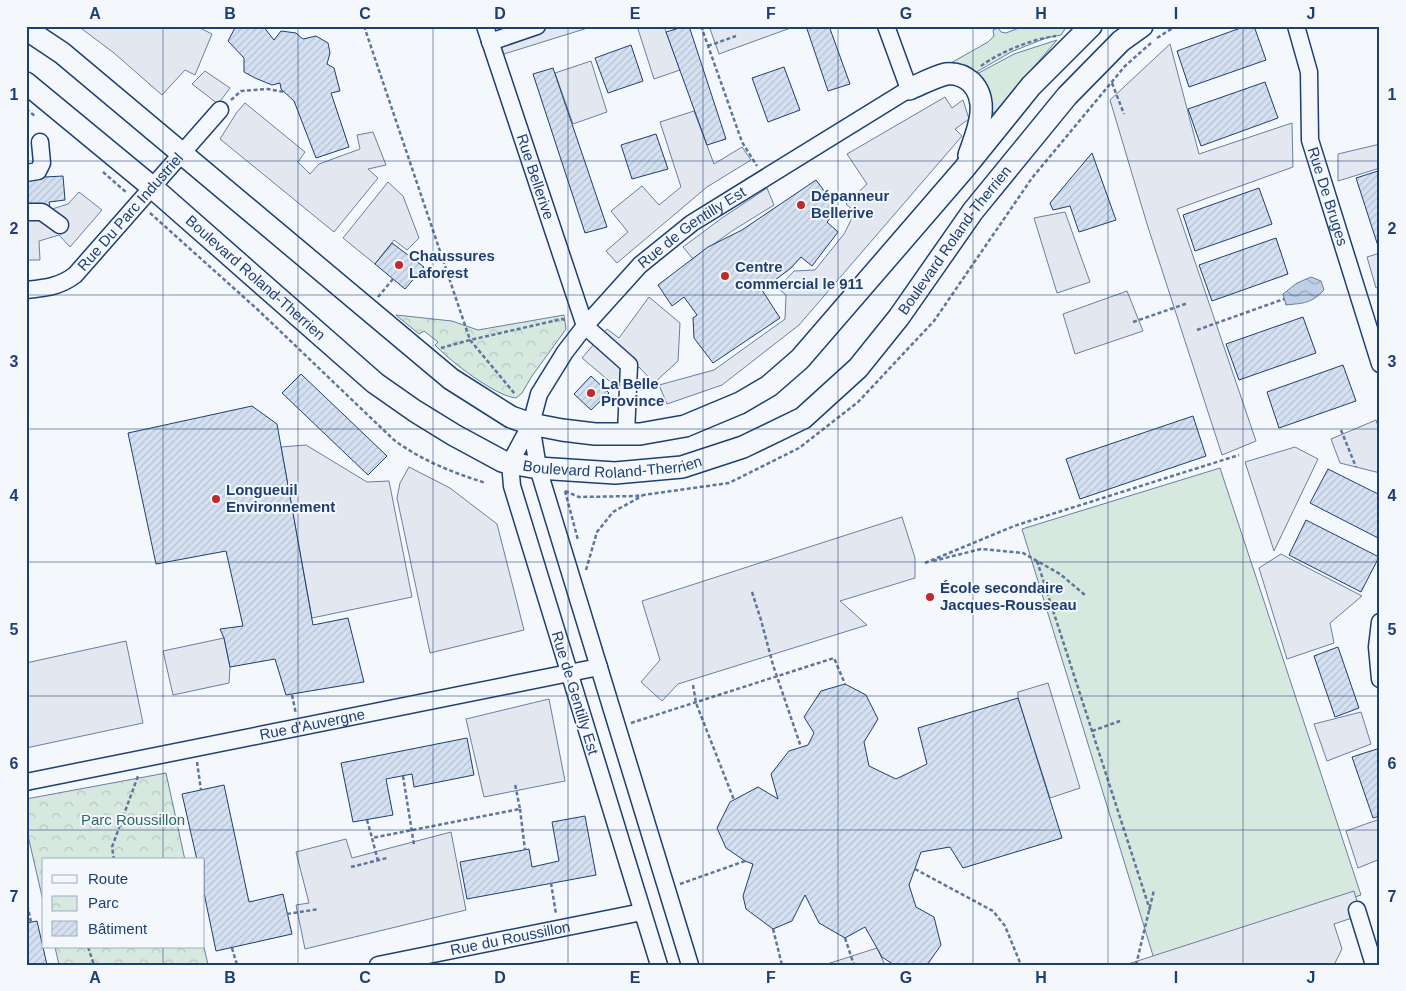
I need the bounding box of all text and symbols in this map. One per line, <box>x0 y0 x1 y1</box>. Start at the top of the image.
text: A <box>89 5 101 22</box>
text: B <box>224 5 236 22</box>
text: C <box>359 5 371 22</box>
text: D <box>494 5 506 22</box>
text: E <box>630 5 641 22</box>
text: F <box>766 5 776 22</box>
text: G <box>900 5 912 22</box>
text: H <box>1035 5 1047 22</box>
text: I <box>1174 5 1178 22</box>
text: J <box>1307 5 1315 22</box>
text: 1 <box>10 86 19 103</box>
text: 1 <box>1388 86 1397 103</box>
street label: Rue Bellerive <box>514 132 558 222</box>
street label: Rue De Bruges <box>1305 145 1352 248</box>
street label: Rue Du Parc Industriel <box>74 149 186 274</box>
street label: Boulevard Roland-Therrien <box>894 162 1014 318</box>
street label: Rue de Gentilly Est <box>634 183 749 271</box>
place label: Dépanneur Bellerive <box>811 187 890 221</box>
marker: Dépanneur Bellerive <box>795 199 807 211</box>
street label: Boulevard Roland-Therrien <box>182 212 329 343</box>
text: 2 <box>10 220 19 237</box>
text: 2 <box>1388 220 1397 237</box>
place label: Chaussures Laforest <box>409 247 495 281</box>
place label: Centre commercial le 911 <box>735 258 863 292</box>
marker: Chaussures Laforest <box>393 259 405 271</box>
marker: Centre commercial le 911 <box>719 270 731 282</box>
text: 3 <box>10 353 19 370</box>
text: 3 <box>1388 353 1397 370</box>
place label: La Belle Province <box>601 375 664 409</box>
marker: La Belle Province <box>585 387 597 399</box>
street label: Boulevard Roland-Therrien <box>522 452 704 481</box>
place label: Longueuil Environnement <box>226 481 335 515</box>
text: 4 <box>10 487 19 504</box>
text: 4 <box>1388 487 1397 504</box>
marker: Longueuil Environnement <box>210 493 222 505</box>
place label: École secondaire Jacques-Rousseau <box>940 579 1077 613</box>
marker: École secondaire Jacques-Rousseau <box>924 591 936 603</box>
text: 5 <box>10 621 19 638</box>
text: 5 <box>1388 621 1397 638</box>
street label: Rue de Gentilly Est <box>549 629 603 758</box>
street label: Rue d'Auvergne <box>258 705 366 743</box>
text: 6 <box>10 755 19 772</box>
text: 6 <box>1388 755 1397 772</box>
park label: Parc Roussillon <box>81 811 185 828</box>
legend <box>42 858 205 948</box>
text: Route <box>88 870 128 887</box>
text: 7 <box>10 888 19 905</box>
text: 7 <box>1388 888 1397 905</box>
text: Parc <box>88 894 119 911</box>
street label: Rue du Roussillon <box>449 918 572 958</box>
text: Bâtiment <box>88 920 148 937</box>
text: A <box>89 969 101 986</box>
text: B <box>224 969 236 986</box>
text: C <box>359 969 371 986</box>
text: D <box>494 969 506 986</box>
text: E <box>630 969 641 986</box>
text: F <box>766 969 776 986</box>
text: G <box>900 969 912 986</box>
text: H <box>1035 969 1047 986</box>
text: I <box>1174 969 1178 986</box>
text: J <box>1307 969 1315 986</box>

